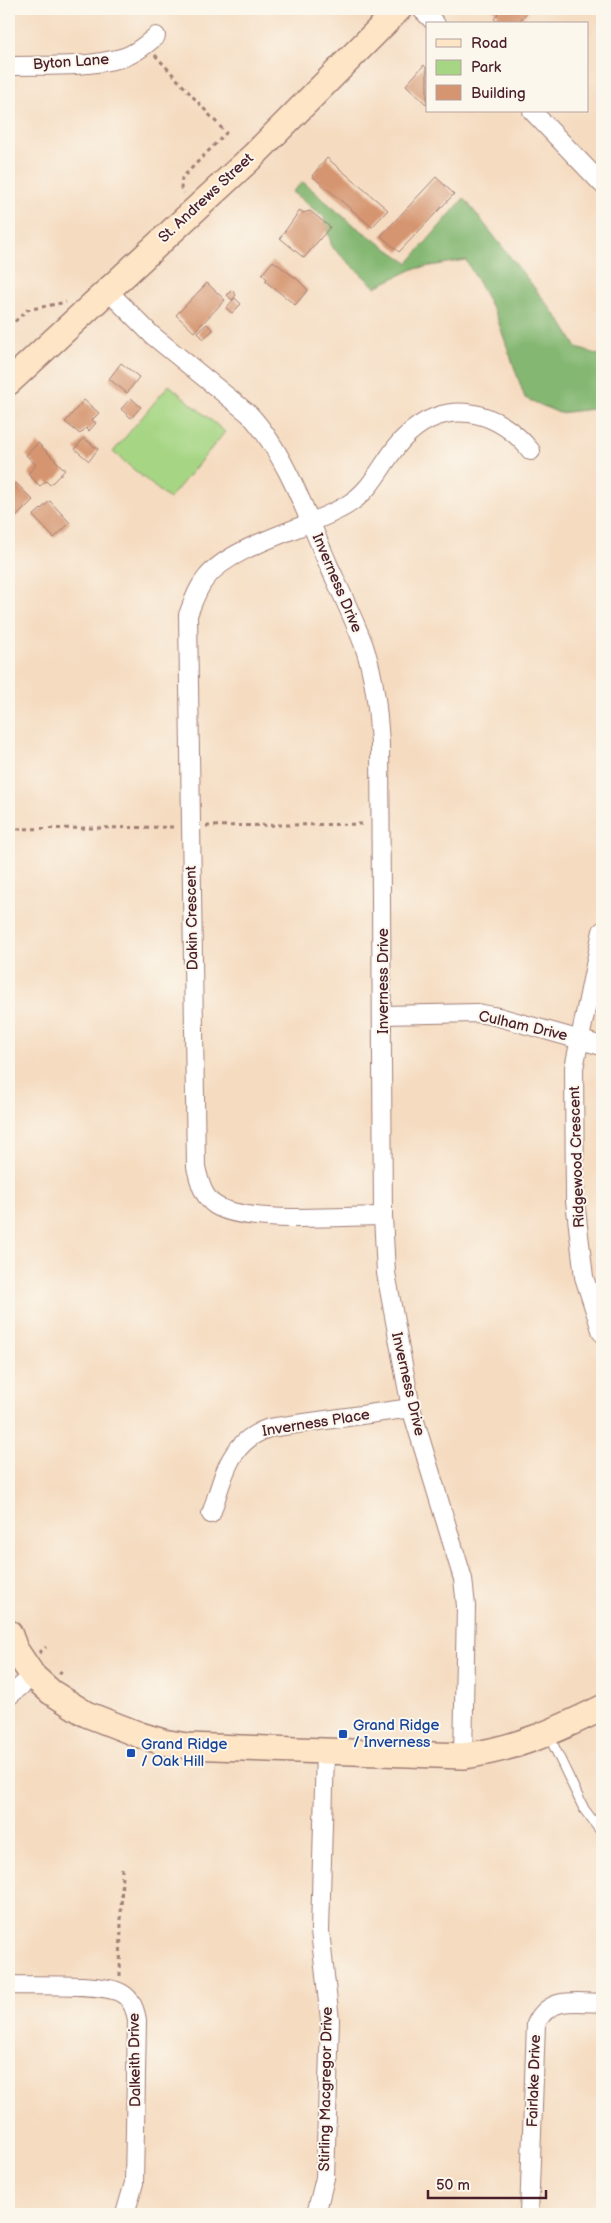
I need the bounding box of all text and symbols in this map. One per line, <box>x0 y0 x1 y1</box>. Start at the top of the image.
legend <box>426 22 588 112</box>
text: Road <box>471 34 507 53</box>
street label: Byton Lane <box>32 50 110 74</box>
text: Park <box>471 58 502 77</box>
text: Building <box>471 84 526 103</box>
street label: St. Andrews Street <box>154 149 258 247</box>
street label: Inverness Drive <box>308 531 366 636</box>
street label: Dakin Crescent <box>182 865 202 970</box>
street label: Inverness Drive <box>374 928 393 1034</box>
street label: Culham Drive <box>477 1007 570 1046</box>
street label: Ridgewood Crescent <box>565 1085 589 1228</box>
street label: Inverness Drive <box>387 1330 429 1438</box>
street label: Inverness Place <box>261 1405 371 1441</box>
place label: Grand Ridge / Inverness <box>353 1716 439 1752</box>
marker: Grand Ridge / Inverness <box>337 1728 349 1740</box>
place label: Grand Ridge / Oak Hill <box>141 1735 227 1771</box>
marker: Grand Ridge / Oak Hill <box>125 1747 137 1759</box>
street label: Stirling Macgregor Drive <box>315 2006 337 2171</box>
street label: Dalkeith Drive <box>125 2013 145 2107</box>
street label: Fairlake Drive <box>523 2034 545 2128</box>
scale bar <box>428 2168 546 2200</box>
text: 50 m <box>436 2176 470 2195</box>

